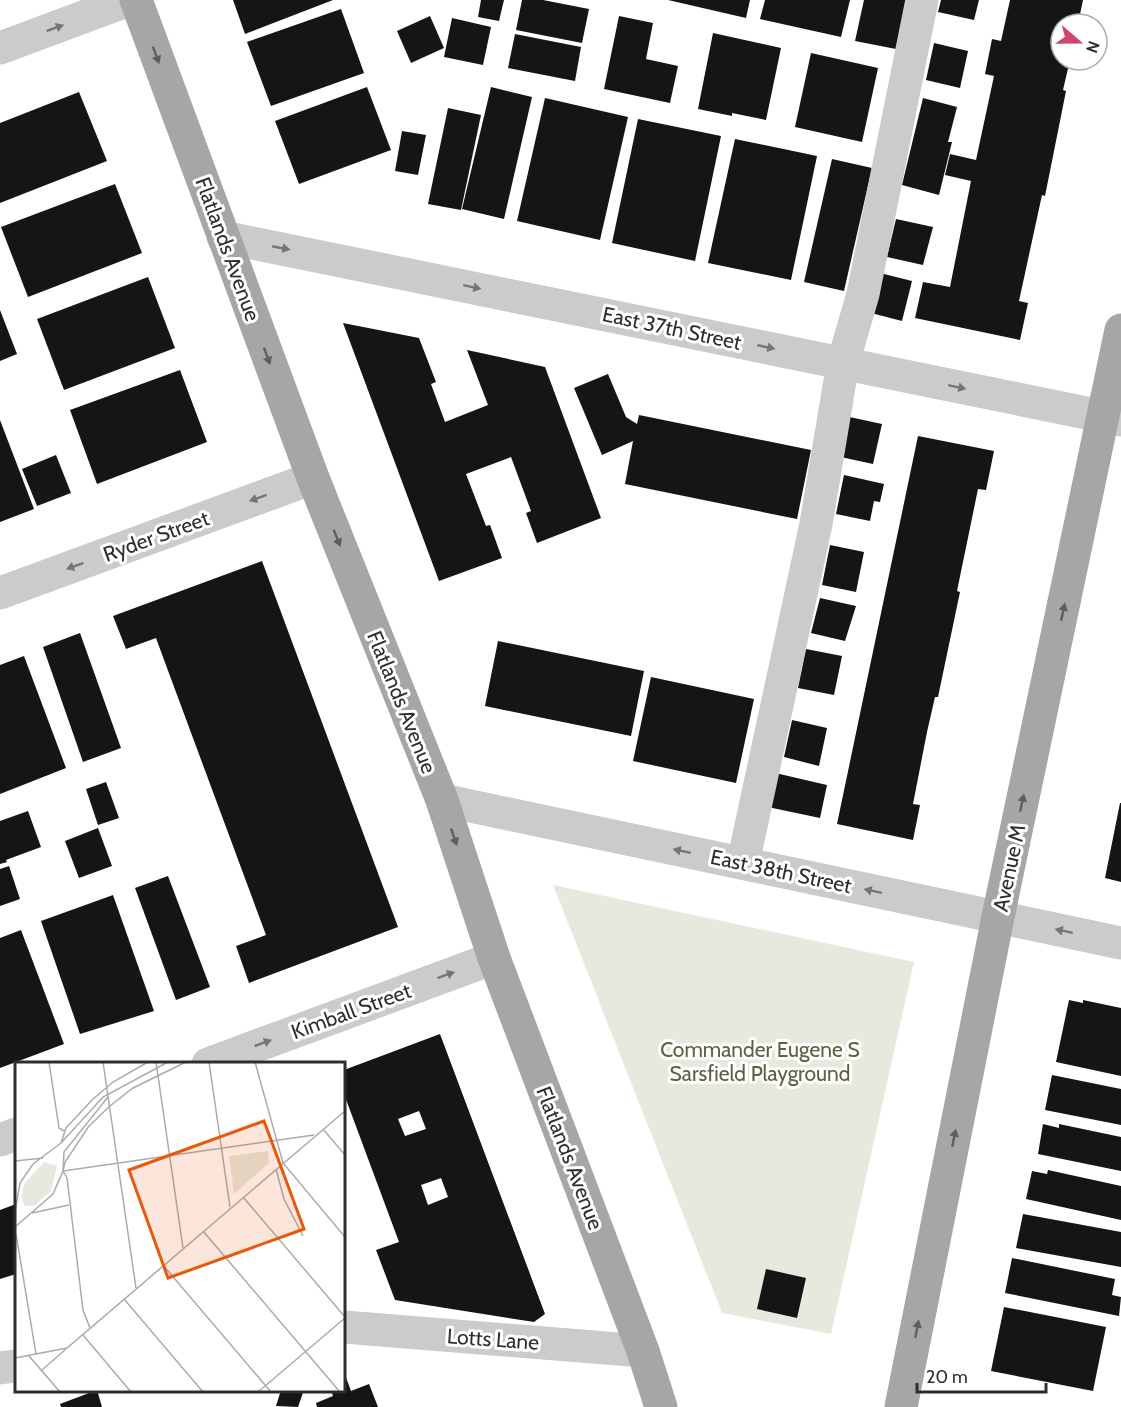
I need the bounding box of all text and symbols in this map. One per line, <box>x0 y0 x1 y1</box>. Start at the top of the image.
north arrow <box>1049 12 1109 72</box>
one-way arrow <box>46 22 64 32</box>
text: N <box>1082 38 1103 56</box>
one-way arrow <box>152 46 161 64</box>
street label: Flatlands Avenue <box>190 174 266 325</box>
one-way arrow <box>271 244 290 253</box>
one-way arrow <box>462 283 481 292</box>
street label: East 37th Street <box>600 301 744 355</box>
one-way arrow <box>756 343 775 353</box>
one-way arrow <box>263 347 273 365</box>
one-way arrow <box>947 383 966 392</box>
one-way arrow <box>249 494 267 503</box>
street label: Ryder Street <box>100 505 212 567</box>
one-way arrow <box>332 529 342 547</box>
one-way arrow <box>66 561 84 571</box>
one-way arrow <box>1058 602 1068 621</box>
street label: Flatlands Avenue <box>362 627 442 777</box>
one-way arrow <box>1018 793 1028 812</box>
street label: Avenue M <box>988 822 1030 914</box>
one-way arrow <box>450 828 459 846</box>
street label: East 38th Street <box>708 844 854 898</box>
one-way arrow <box>673 845 691 855</box>
one-way arrow <box>863 886 882 895</box>
one-way arrow <box>1054 925 1073 935</box>
one-way arrow <box>437 970 455 980</box>
street label: Kimball Street <box>288 978 414 1044</box>
park label: Commander Eugene S Sarsfield Playground <box>660 1037 860 1086</box>
one-way arrow <box>254 1038 272 1048</box>
inset map <box>15 1062 345 1392</box>
street label: Flatlands Avenue <box>531 1083 609 1233</box>
one-way arrow <box>950 1128 959 1147</box>
one-way arrow <box>913 1319 922 1338</box>
street label: Lotts Lane <box>446 1323 540 1355</box>
scale bar <box>917 1356 1046 1394</box>
text: 20 m <box>926 1366 968 1388</box>

